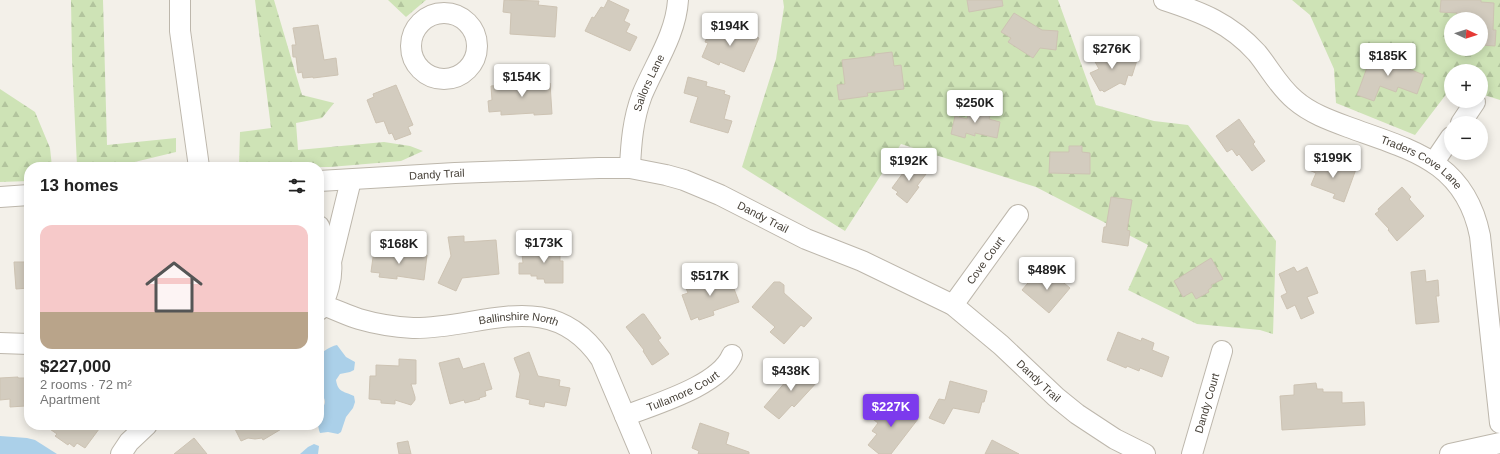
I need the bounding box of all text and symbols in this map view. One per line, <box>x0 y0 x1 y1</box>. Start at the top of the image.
north arrow <box>1444 12 1488 56</box>
map controls <box>1444 12 1488 160</box>
pin: $194K <box>702 13 758 47</box>
text: $194K <box>711 18 749 33</box>
pin: $276K <box>1084 36 1140 70</box>
text: $276K <box>1093 41 1131 56</box>
pin: $185K <box>1360 43 1416 77</box>
text: $185K <box>1369 48 1407 63</box>
street label: Sailors Lane <box>631 52 667 113</box>
pin: $154K <box>494 64 550 98</box>
button: + <box>1444 64 1488 108</box>
text: $154K <box>503 69 541 84</box>
pin: $250K <box>947 90 1003 124</box>
text: $250K <box>956 95 994 110</box>
button: − <box>1444 116 1488 160</box>
street label: Traders Cove Lane <box>1379 133 1464 191</box>
pin: $199K <box>1305 145 1361 179</box>
pin: $192K <box>881 148 937 182</box>
text: $199K <box>1314 150 1352 165</box>
text: $192K <box>890 153 928 168</box>
street label: Dandy Trail <box>409 167 465 182</box>
icon: filters <box>286 175 308 197</box>
text: 13 homes <box>40 176 118 195</box>
street label: Dandy Trail <box>735 199 791 235</box>
pin: $173K <box>516 230 572 264</box>
pin: $168K <box>371 231 427 265</box>
street label: Cove Court <box>964 234 1006 287</box>
text: $173K <box>525 235 563 250</box>
text: $168K <box>380 236 418 251</box>
icon: home <box>138 251 210 323</box>
pin: $489K <box>1019 257 1075 291</box>
text: $489K <box>1028 262 1066 277</box>
pin: $517K <box>682 263 738 297</box>
text: $517K <box>691 268 729 283</box>
street label: Ballinshire North <box>478 310 560 328</box>
text: $227,000 <box>40 357 111 376</box>
street label: Dandy Trail <box>1014 357 1063 404</box>
pin: $438K <box>763 358 819 392</box>
text: $438K <box>772 363 810 378</box>
street label: Tullamore Court <box>645 369 721 413</box>
street label: Dandy Court <box>1192 372 1221 434</box>
text: 2 rooms · 72 m² <box>40 377 132 392</box>
text: Apartment <box>40 392 100 407</box>
pin: $227K <box>863 394 919 428</box>
text: $227K <box>872 399 910 414</box>

